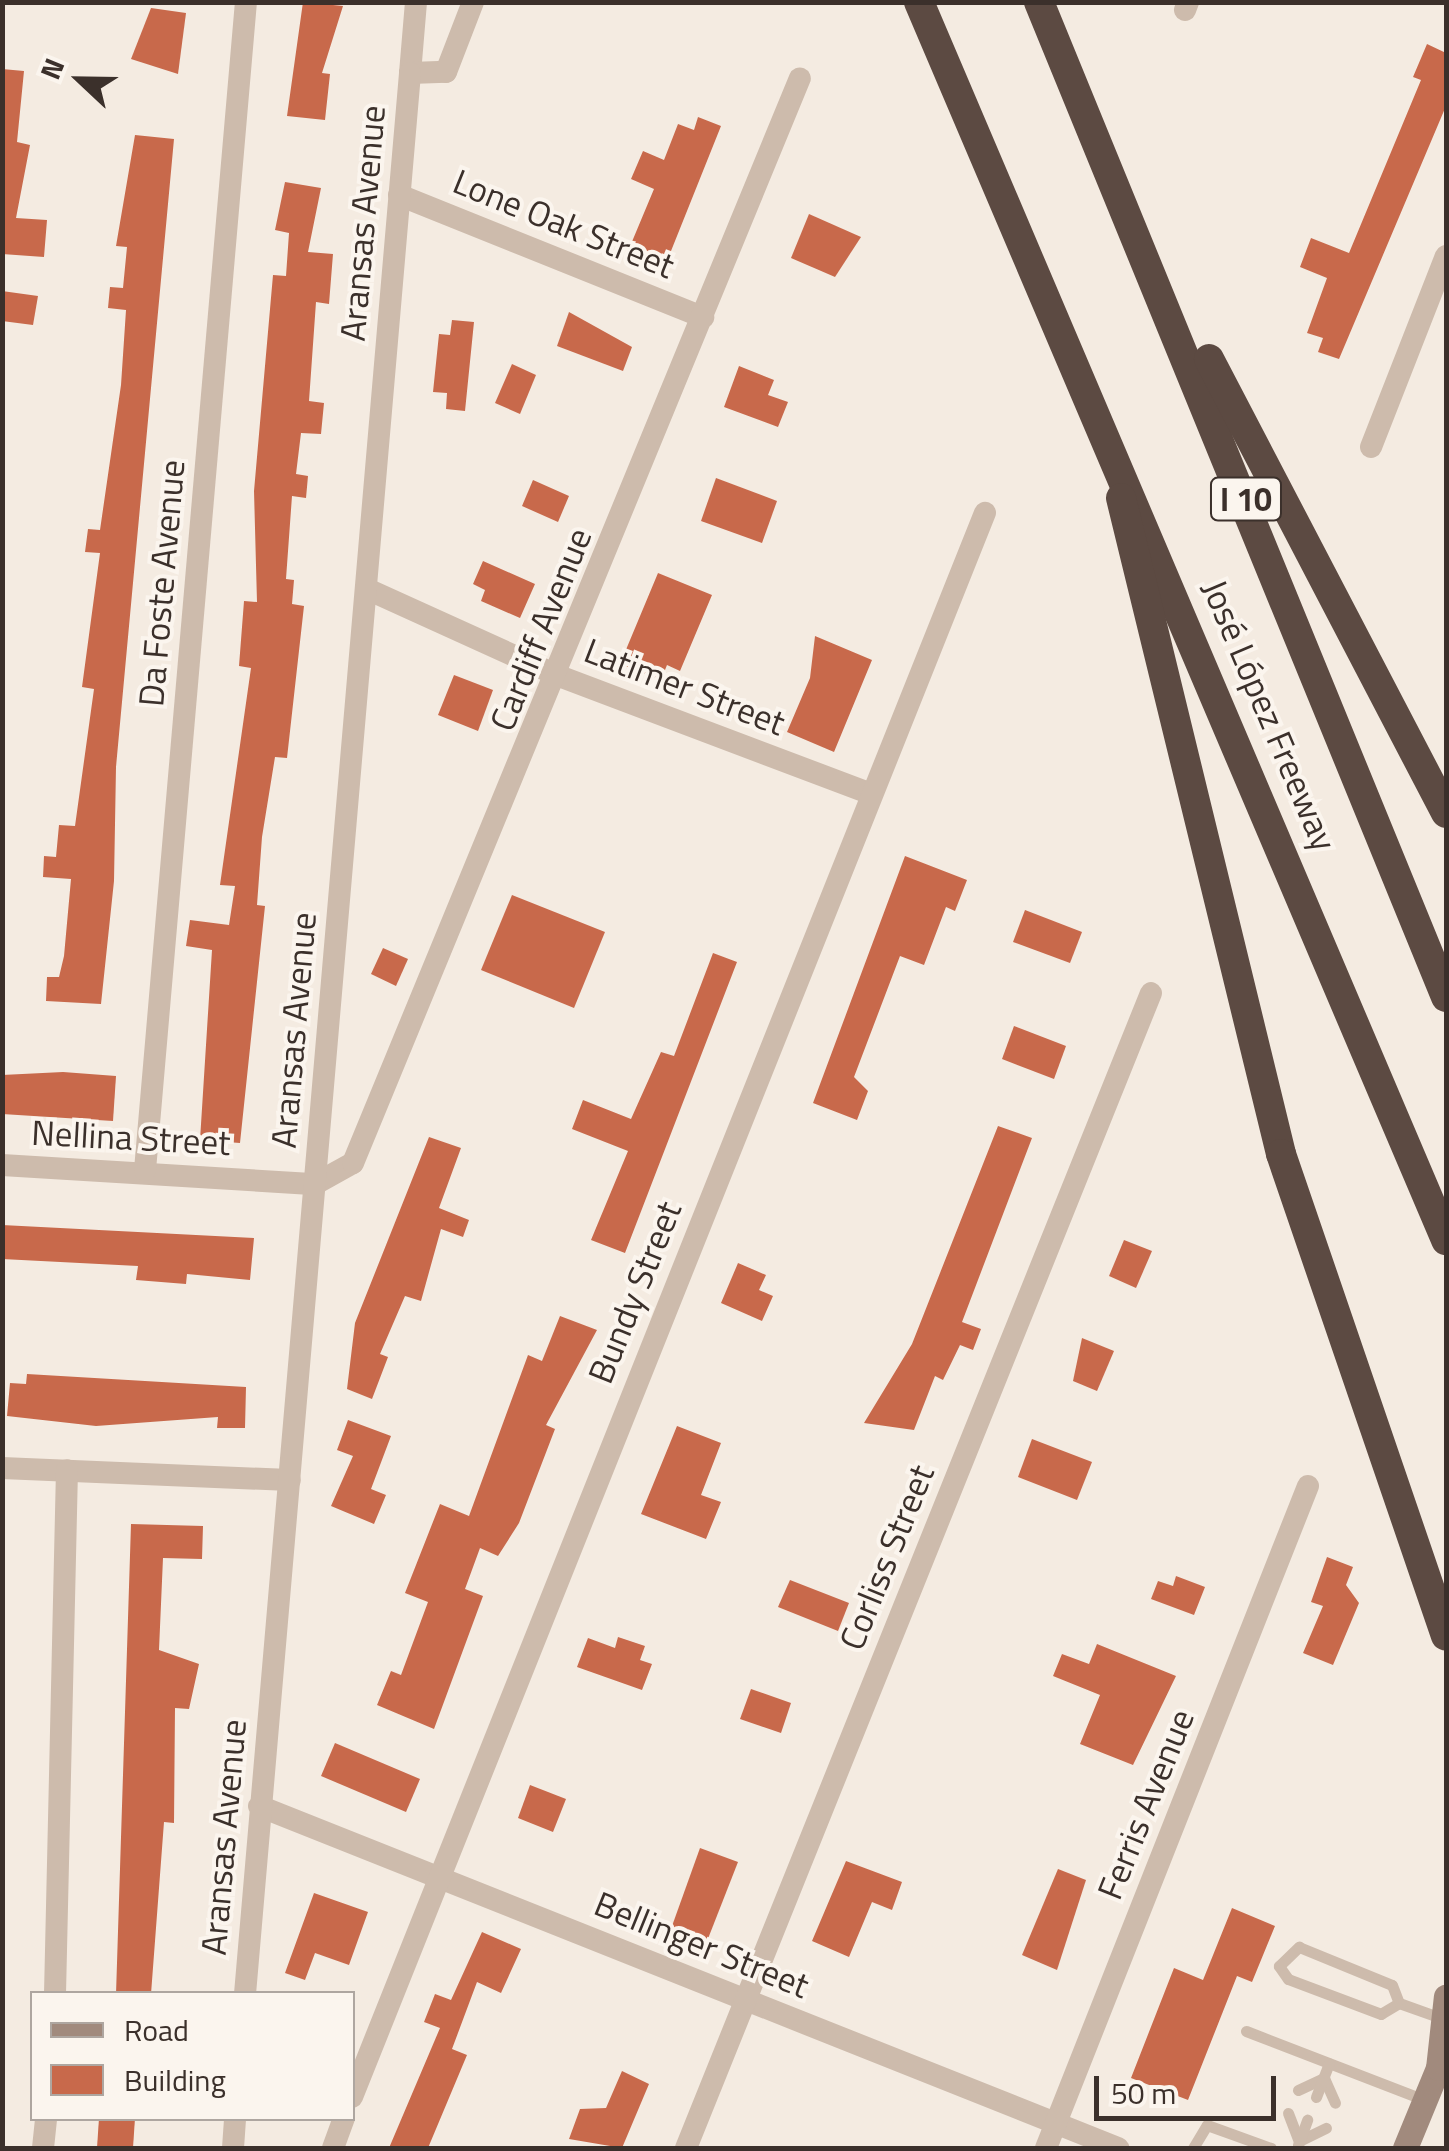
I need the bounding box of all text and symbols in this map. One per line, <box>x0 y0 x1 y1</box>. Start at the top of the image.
north arrow <box>30 30 130 130</box>
text: N <box>28 52 75 86</box>
street label: Aransas Avenue <box>331 103 393 343</box>
street label: Lone Oak Street <box>447 160 681 286</box>
street label: Da Foste Avenue <box>129 458 193 708</box>
road number: I 10 <box>1208 472 1284 526</box>
street label: Cardiff Avenue <box>480 522 600 736</box>
street label: José López Freeway <box>1194 573 1346 857</box>
street label: Latimer Street <box>579 629 791 743</box>
street label: Aransas Avenue <box>262 910 324 1150</box>
street label: Nellina Street <box>30 1111 232 1163</box>
street label: Bundy Street <box>579 1195 689 1389</box>
street label: Corliss Street <box>830 1458 942 1656</box>
street label: Ferris Avenue <box>1088 1703 1202 1905</box>
street label: Aransas Avenue <box>192 1717 254 1957</box>
street label: Bellinger Street <box>589 1882 815 2006</box>
legend <box>30 1991 355 2121</box>
text: Road <box>124 2007 189 2053</box>
scale bar <box>1099 2056 1282 2118</box>
text: Building <box>124 2057 226 2103</box>
text: 50 m <box>1111 2070 1176 2116</box>

